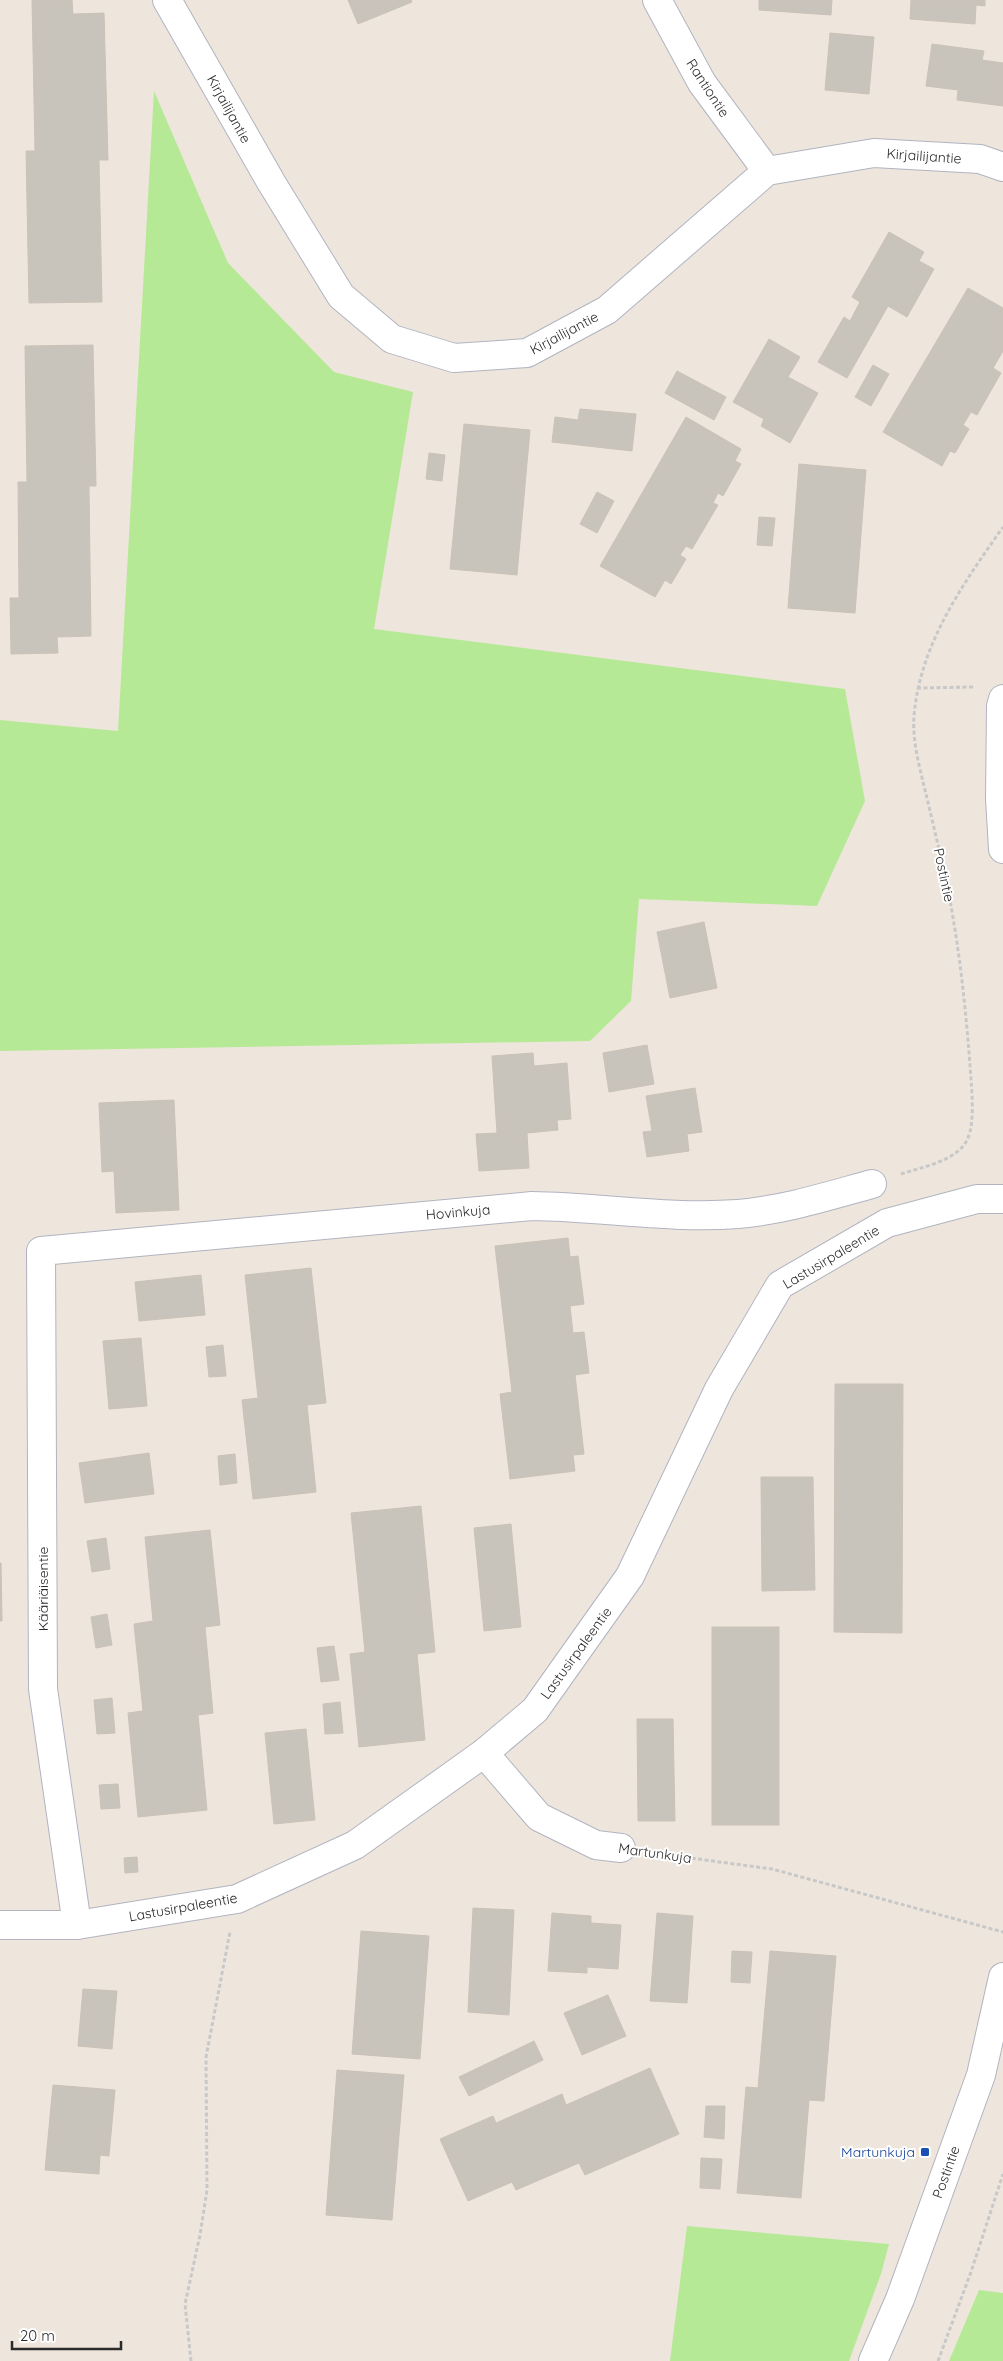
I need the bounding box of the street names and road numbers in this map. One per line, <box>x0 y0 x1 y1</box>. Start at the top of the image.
street label: Rantiontie <box>682 55 734 121</box>
street label: Kirjailijantie <box>203 72 255 146</box>
street label: Kirjailijantie <box>886 144 962 168</box>
street label: Kirjailijantie <box>527 307 601 359</box>
street label: Postintie <box>930 846 959 904</box>
street label: Hovinkuja <box>425 1200 491 1224</box>
street label: Lastusirpaleentie <box>779 1221 883 1293</box>
street label: Kääriäisentie <box>34 1547 52 1631</box>
street label: Lastusirpaleentie <box>536 1603 616 1703</box>
street label: Martunkuja <box>617 1839 693 1867</box>
street label: Lastusirpaleentie <box>127 1889 239 1925</box>
street label: Postintie <box>928 2143 964 2201</box>

